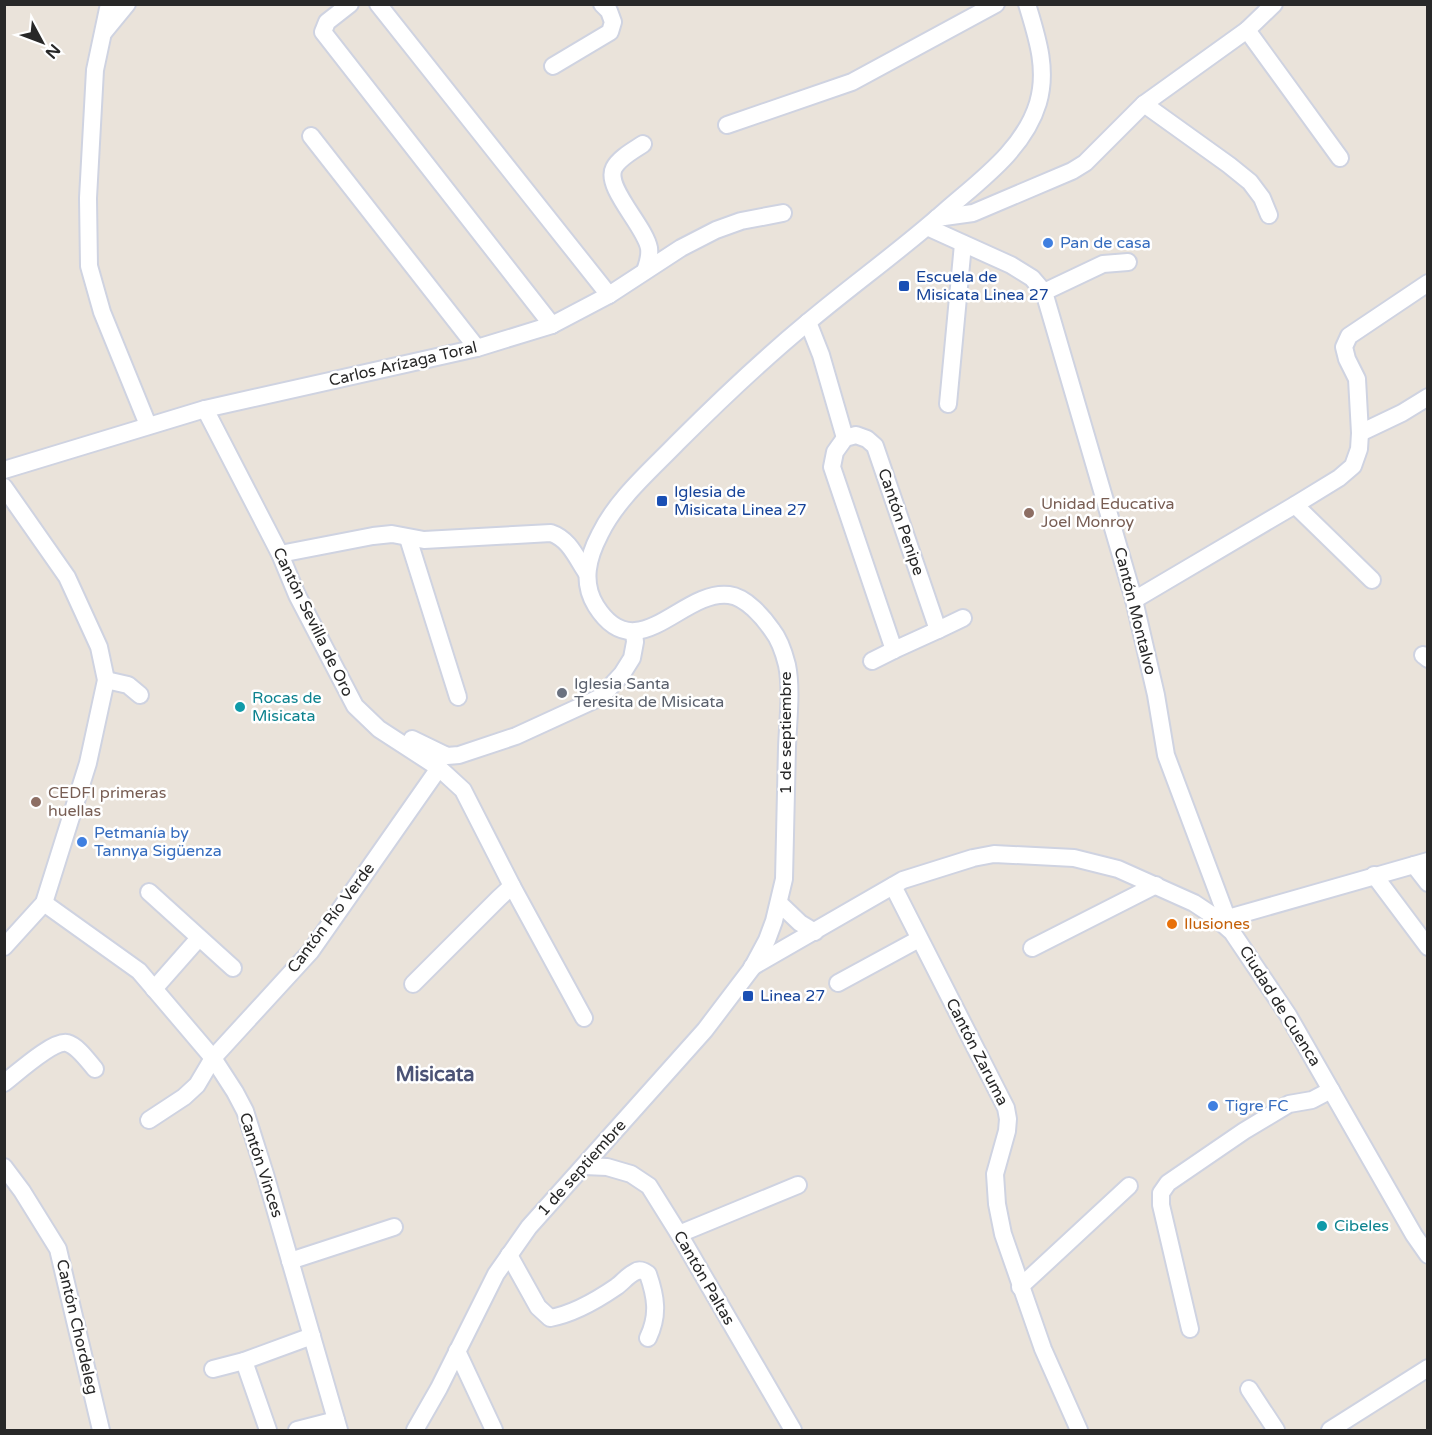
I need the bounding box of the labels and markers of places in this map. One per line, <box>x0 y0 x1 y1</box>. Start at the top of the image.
place label: Pan de casa <box>1060 233 1151 253</box>
marker: Pan de casa <box>1041 236 1055 250</box>
place label: Escuela de Misicata Linea 27 <box>916 267 1049 305</box>
marker: Escuela de Misicata Linea 27 <box>897 279 911 293</box>
place label: Iglesia de Misicata Linea 27 <box>674 482 807 520</box>
marker: Iglesia de Misicata Linea 27 <box>655 494 669 508</box>
place label: Unidad Educativa Joel Monroy <box>1041 494 1175 532</box>
marker: Unidad Educativa Joel Monroy <box>1022 506 1036 520</box>
place label: Iglesia Santa Teresita de Misicata <box>574 674 724 712</box>
marker: Iglesia Santa Teresita de Misicata <box>555 686 569 700</box>
place label: Rocas de Misicata <box>252 688 322 726</box>
marker: Rocas de Misicata <box>233 700 247 714</box>
place label: CEDFI primeras huellas <box>48 783 167 821</box>
marker: CEDFI primeras huellas <box>29 795 43 809</box>
place label: Petmanía by Tannya Sigüenza <box>94 823 222 861</box>
marker: Petmanía by Tannya Sigüenza <box>75 835 89 849</box>
place label: Ilusiones <box>1184 914 1250 934</box>
marker: Ilusiones <box>1165 917 1179 931</box>
place label: Linea 27 <box>760 986 825 1006</box>
marker: Linea 27 <box>741 989 755 1003</box>
place label: Tigre FC <box>1225 1096 1288 1116</box>
marker: Tigre FC <box>1206 1099 1220 1113</box>
place label: Cibeles <box>1334 1216 1389 1236</box>
marker: Cibeles <box>1315 1219 1329 1233</box>

